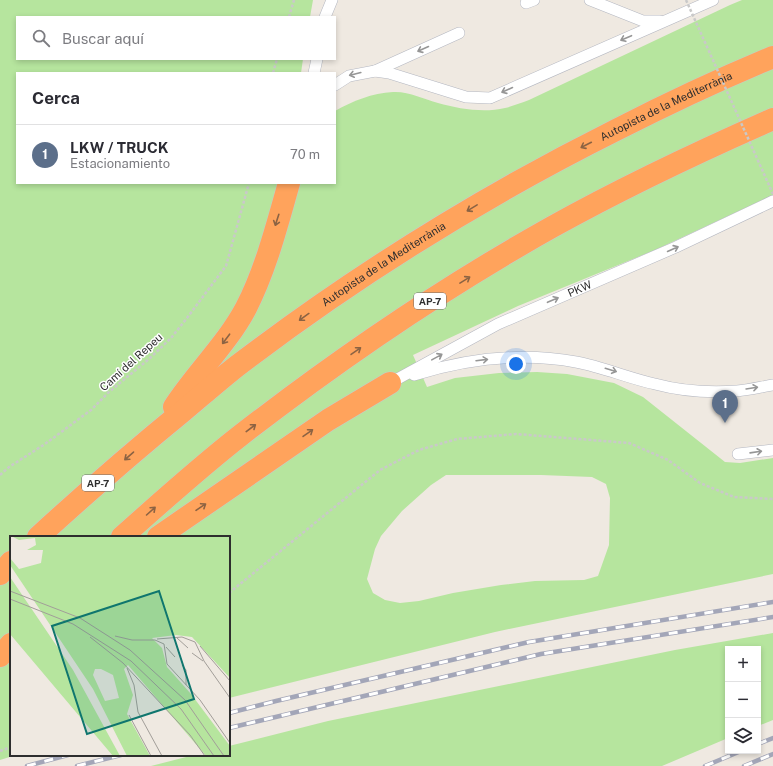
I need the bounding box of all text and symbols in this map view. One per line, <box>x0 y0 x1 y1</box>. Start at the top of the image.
search box <box>16 16 336 60</box>
icon: search <box>30 27 52 49</box>
text: Buscar aquí <box>62 30 144 47</box>
one-way arrow <box>620 34 632 42</box>
one-way arrow <box>418 46 430 53</box>
street label: Autopista de la Mediterrània <box>598 69 734 143</box>
one-way arrow <box>349 71 362 79</box>
one-way arrow <box>501 87 513 94</box>
text: Cerca <box>32 88 80 108</box>
text: LKW / TRUCK <box>70 139 168 156</box>
one-way arrow <box>580 142 592 149</box>
text: 1 <box>42 147 48 162</box>
text: 70 m <box>290 147 320 162</box>
text: Estacionamiento <box>70 156 170 171</box>
one-way arrow <box>466 204 478 212</box>
one-way arrow <box>273 214 281 226</box>
street label: Autopista de la Mediterrània <box>319 220 448 309</box>
one-way arrow <box>666 244 678 252</box>
one-way arrow <box>459 276 470 284</box>
street label: PKW <box>566 278 594 299</box>
road number: AP-7 <box>414 293 446 309</box>
one-way arrow <box>547 295 559 303</box>
one-way arrow <box>299 313 310 321</box>
street label: Camí del Repeu <box>97 331 165 393</box>
one-way arrow <box>221 333 230 344</box>
one-way arrow <box>350 347 361 355</box>
one-way arrow <box>431 353 443 360</box>
your location <box>506 354 526 374</box>
one-way arrow <box>475 356 488 364</box>
one-way arrow <box>604 367 617 374</box>
one-way arrow <box>745 384 758 392</box>
pin: 1 <box>712 390 738 423</box>
one-way arrow <box>245 424 256 432</box>
one-way arrow <box>303 429 314 437</box>
one-way arrow <box>749 448 762 456</box>
one-way arrow <box>124 451 135 460</box>
road number: AP-7 <box>82 475 114 491</box>
one-way arrow <box>195 503 206 511</box>
one-way arrow <box>146 506 156 516</box>
inset map <box>10 536 230 756</box>
map controls <box>725 646 761 754</box>
button: + <box>725 646 761 682</box>
button: − <box>725 682 761 718</box>
button: layers <box>725 718 761 754</box>

